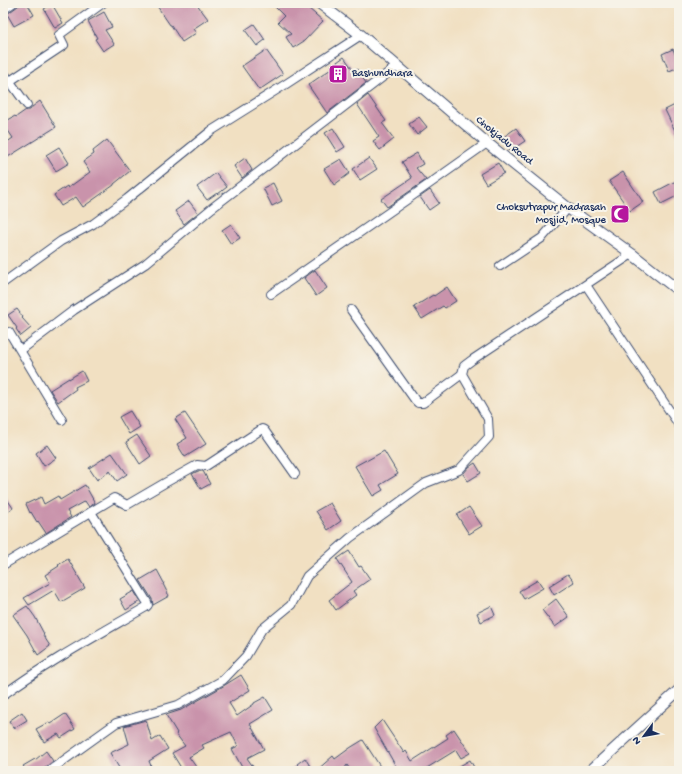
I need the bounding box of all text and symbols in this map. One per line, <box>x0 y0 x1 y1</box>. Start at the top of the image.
building icon: Bashundhara <box>327 63 349 85</box>
place label: Bashundhara <box>351 68 413 80</box>
street label: Chokjadu Road <box>473 114 536 169</box>
place label: Choksutrapur Madrasah Mosjid, Mosque <box>496 202 606 227</box>
mosque icon: Choksutrapur Madrasah Mosjid, Mosque <box>609 203 631 225</box>
north arrow <box>624 716 664 756</box>
text: N <box>630 734 644 746</box>

